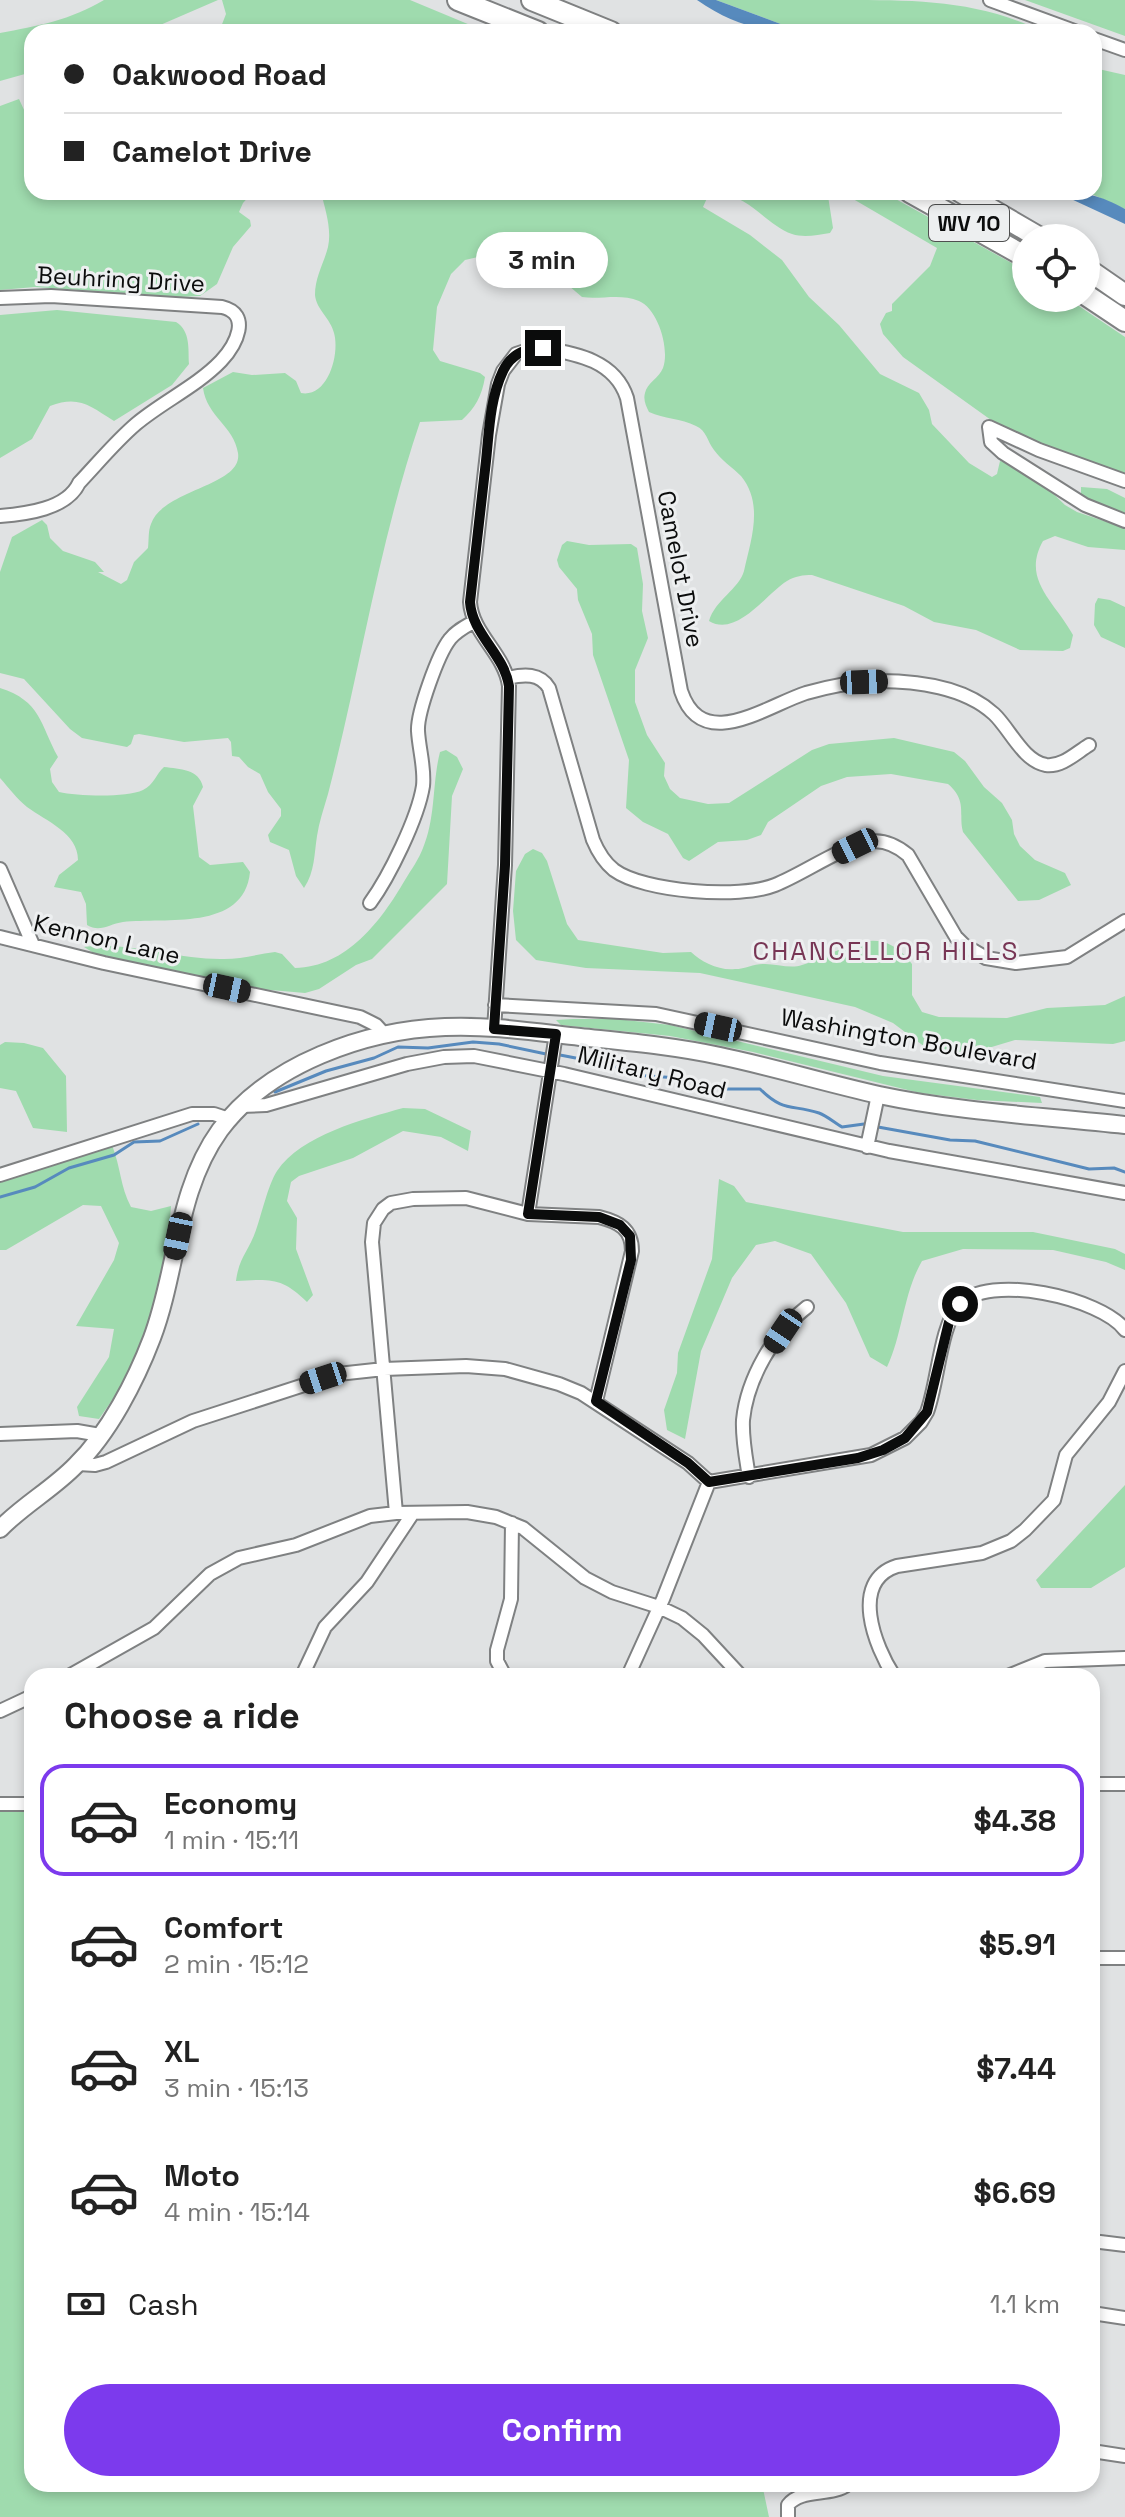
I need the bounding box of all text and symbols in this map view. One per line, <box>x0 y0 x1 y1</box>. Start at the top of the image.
text: Oakwood Road <box>112 55 327 94</box>
text: Camelot Drive <box>112 132 312 171</box>
road number: WV 10 <box>929 205 1009 241</box>
map controls <box>1012 224 1100 312</box>
button: locate <box>1012 224 1100 312</box>
callout: 3 min <box>477 232 609 288</box>
text: 3 min <box>508 243 576 277</box>
street label: Beuhring Drive <box>36 259 206 299</box>
route end <box>525 330 561 366</box>
street label: Camelot Drive <box>651 488 711 650</box>
car <box>840 669 888 695</box>
car <box>828 825 882 867</box>
street label: Kennon Lane <box>31 907 183 971</box>
district label: CHANCELLOR HILLS <box>753 934 1019 968</box>
car <box>201 971 253 1005</box>
street label: Washington Boulevard <box>778 1001 1040 1077</box>
car <box>692 1010 744 1044</box>
street label: Military Road <box>575 1039 729 1105</box>
car <box>161 1210 195 1262</box>
route start <box>942 1286 978 1322</box>
car <box>760 1304 806 1358</box>
car <box>296 1359 350 1397</box>
text: Choose a ride <box>64 1693 300 1739</box>
icon: car <box>68 1784 140 1856</box>
text: Economy <box>164 1784 297 1823</box>
text: $4.38 <box>974 1801 1056 1840</box>
text: 1 min · 15:11 <box>164 1823 299 1857</box>
icon: car <box>68 1908 140 1980</box>
text: Comfort <box>164 1908 283 1947</box>
text: $5.91 <box>979 1925 1056 1964</box>
text: 2 min · 15:12 <box>164 1947 309 1981</box>
icon: car <box>68 2032 140 2104</box>
text: XL <box>164 2032 200 2071</box>
text: $7.44 <box>976 2049 1056 2088</box>
text: 3 min · 15:13 <box>164 2071 309 2105</box>
icon: car <box>68 2156 140 2228</box>
text: Moto <box>164 2156 240 2195</box>
text: $6.69 <box>974 2173 1056 2212</box>
text: 4 min · 15:14 <box>164 2195 310 2229</box>
icon: cash <box>64 2282 108 2326</box>
text: Cash <box>128 2285 199 2324</box>
text: 1.1 km <box>990 2287 1060 2321</box>
button: Confirm <box>64 2384 1060 2476</box>

